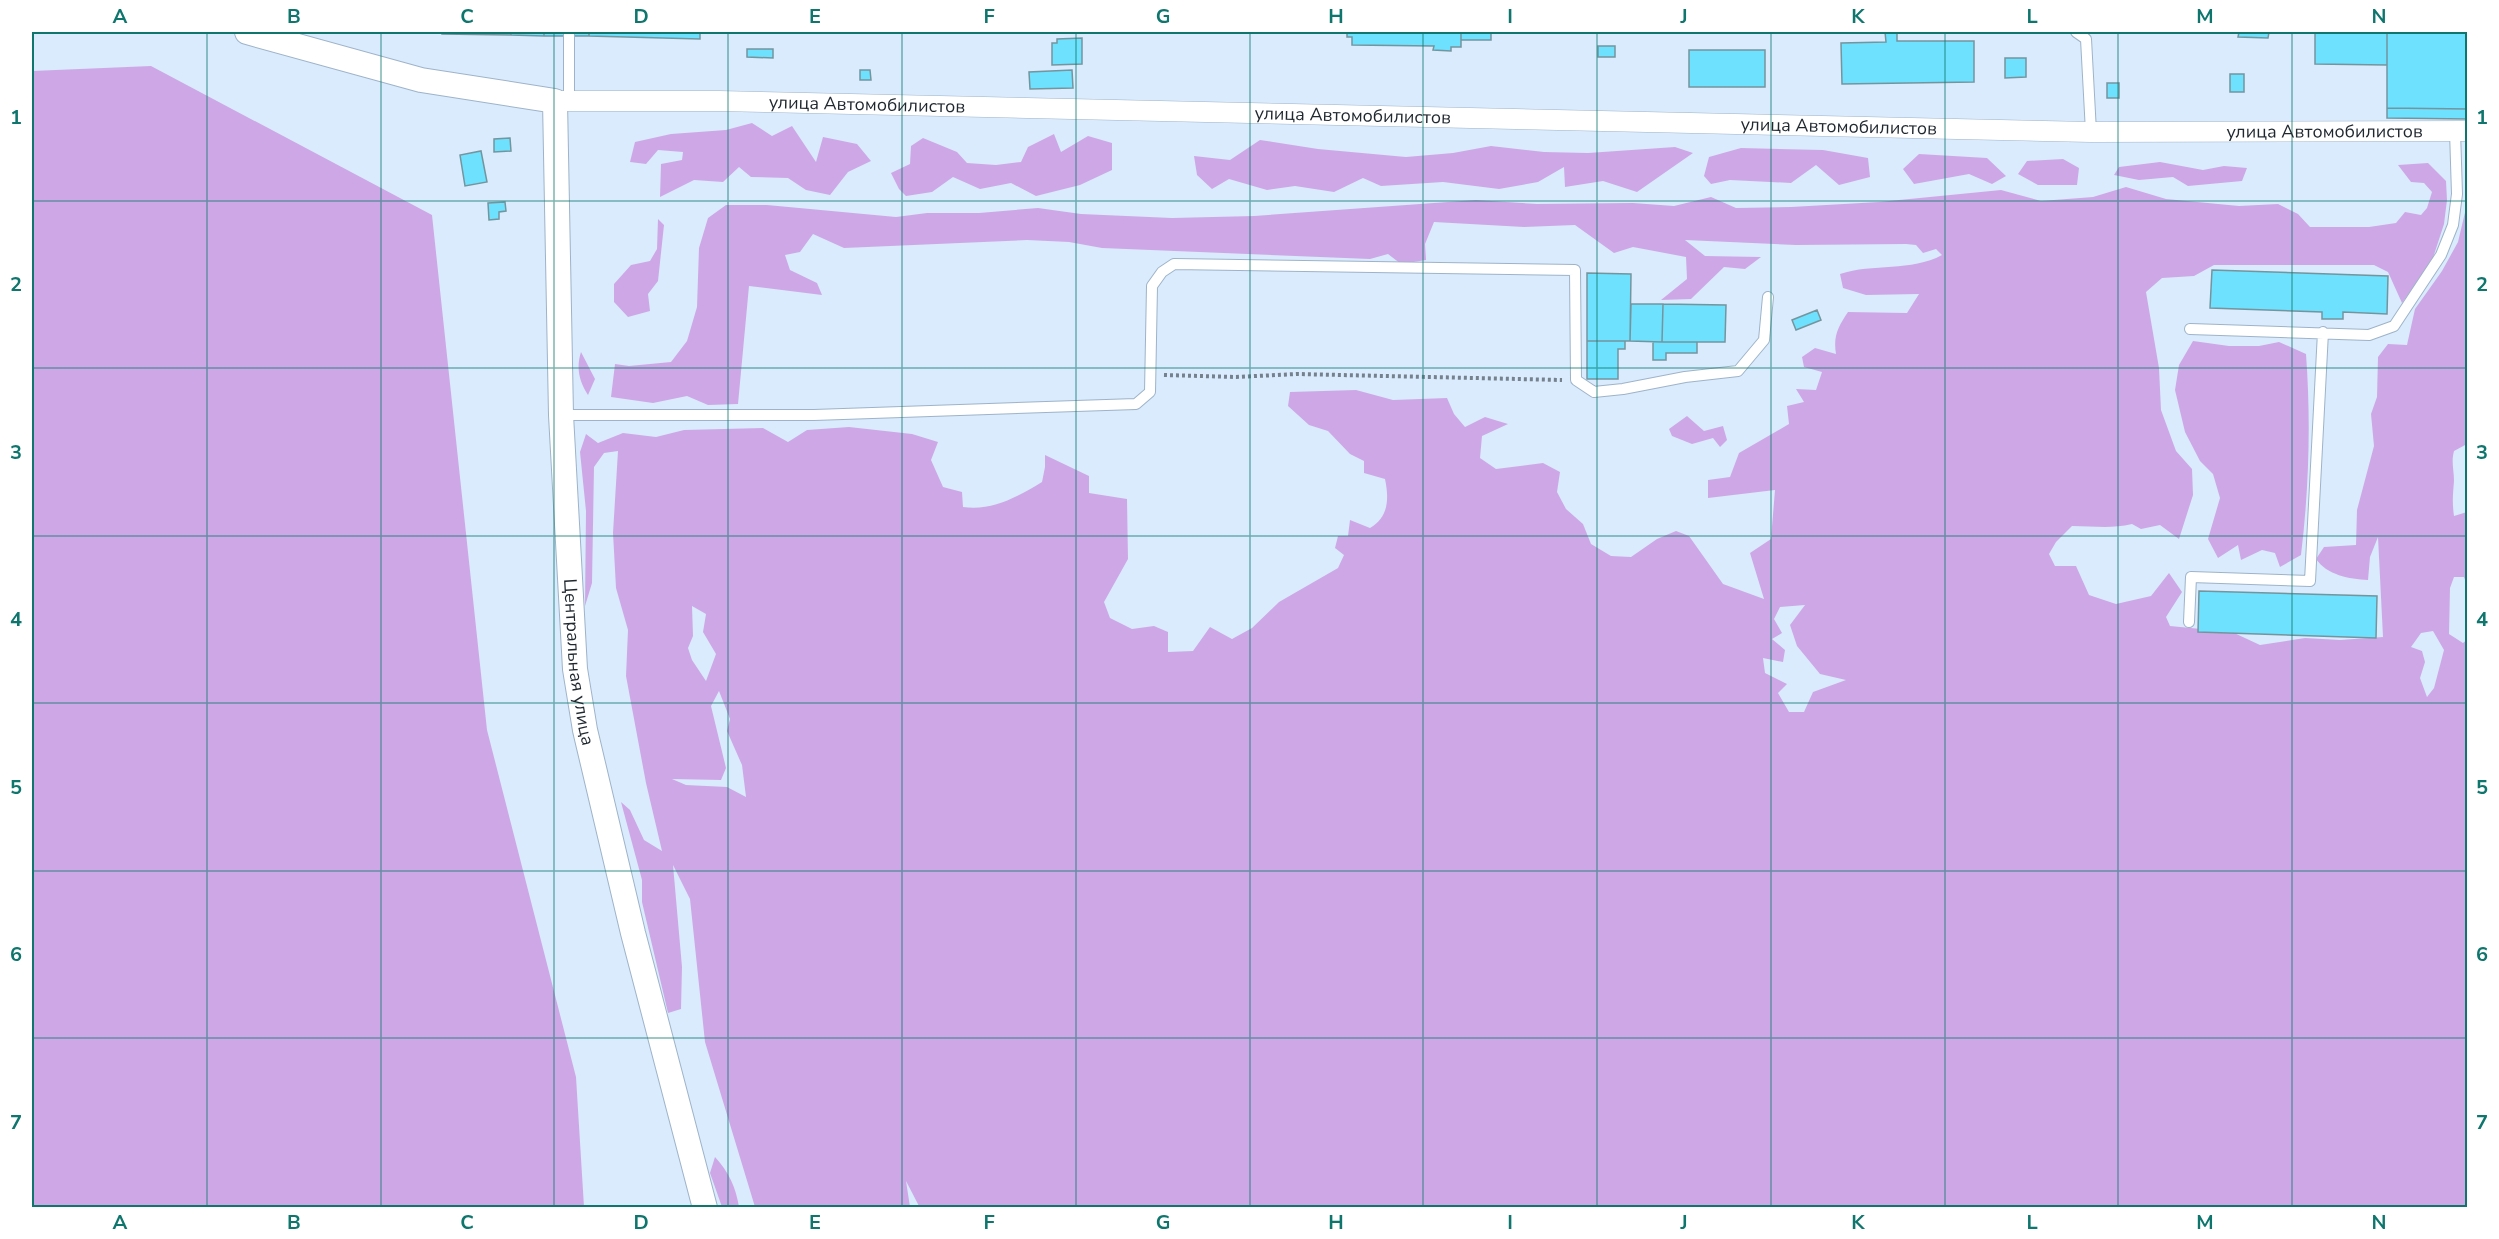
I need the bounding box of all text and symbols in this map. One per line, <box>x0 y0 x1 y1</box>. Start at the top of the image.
text: A <box>113 3 128 30</box>
text: B <box>287 3 301 30</box>
text: C <box>460 3 474 30</box>
text: D <box>633 3 649 30</box>
text: E <box>809 3 821 30</box>
text: F <box>983 3 995 30</box>
text: G <box>1156 3 1170 30</box>
text: H <box>1328 3 1344 30</box>
text: I <box>1507 3 1513 30</box>
text: J <box>1679 3 1688 30</box>
text: K <box>1851 3 1865 30</box>
text: L <box>2026 3 2038 30</box>
text: M <box>2196 3 2214 30</box>
text: N <box>2372 3 2386 30</box>
street label: улица Автомобилистов <box>769 90 966 119</box>
street label: улица Автомобилистов <box>1254 101 1451 130</box>
text: 1 <box>10 104 22 131</box>
text: 1 <box>2476 104 2488 131</box>
street label: улица Автомобилистов <box>1740 112 1937 141</box>
street label: улица Автомобилистов <box>2226 119 2423 144</box>
text: 2 <box>10 271 22 298</box>
text: 2 <box>2476 271 2488 298</box>
text: 3 <box>10 439 22 466</box>
text: 3 <box>2476 439 2488 466</box>
street label: Центральная улица <box>558 578 600 748</box>
text: 4 <box>10 606 22 633</box>
text: 4 <box>2476 606 2488 633</box>
text: 5 <box>10 774 22 801</box>
text: 5 <box>2476 774 2488 801</box>
text: 6 <box>10 941 22 968</box>
text: 6 <box>2476 941 2488 968</box>
text: 7 <box>10 1109 22 1136</box>
text: 7 <box>2476 1109 2488 1136</box>
text: A <box>113 1209 128 1236</box>
text: B <box>287 1209 301 1236</box>
text: C <box>460 1209 474 1236</box>
text: D <box>633 1209 649 1236</box>
text: E <box>809 1209 821 1236</box>
text: F <box>983 1209 995 1236</box>
text: G <box>1156 1209 1170 1236</box>
text: H <box>1328 1209 1344 1236</box>
text: I <box>1507 1209 1513 1236</box>
text: J <box>1679 1209 1688 1236</box>
text: K <box>1851 1209 1865 1236</box>
text: L <box>2026 1209 2038 1236</box>
text: M <box>2196 1209 2214 1236</box>
text: N <box>2372 1209 2386 1236</box>

